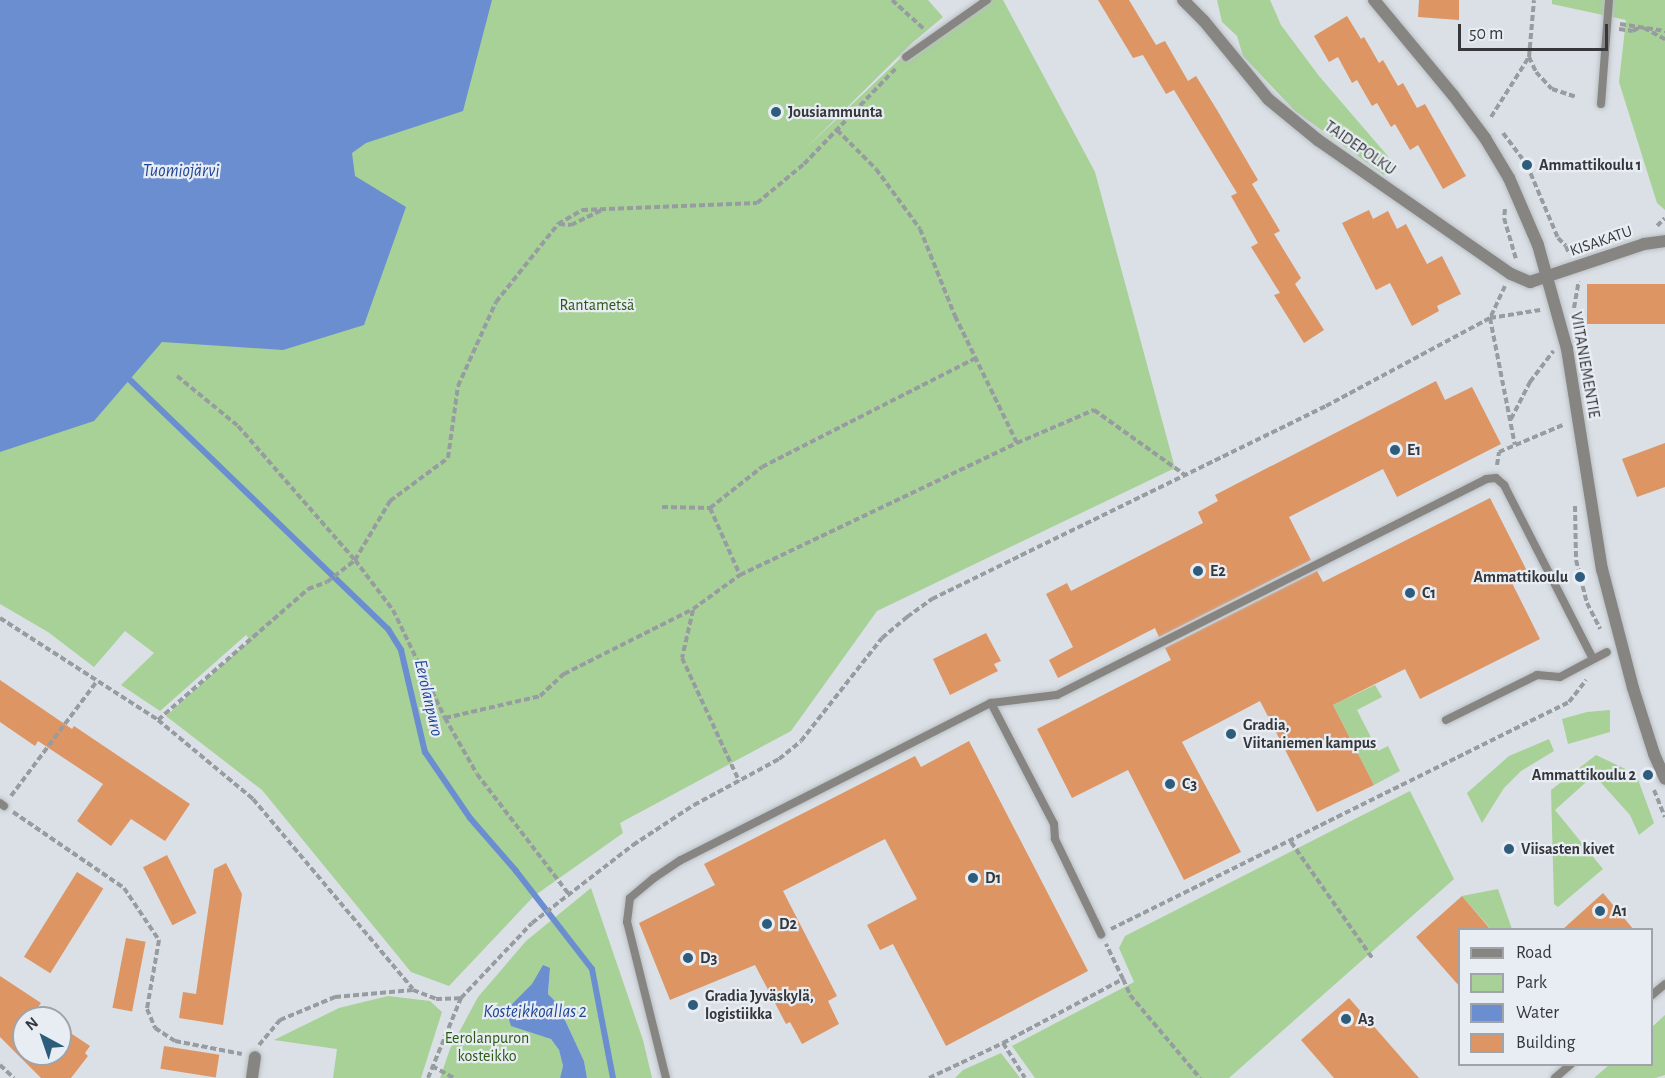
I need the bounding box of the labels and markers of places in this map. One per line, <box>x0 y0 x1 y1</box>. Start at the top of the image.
place label: Jousiammunta <box>788 102 883 122</box>
marker: Jousiammunta <box>769 105 783 119</box>
place label: Ammattikoulu 1 <box>1539 155 1642 175</box>
marker: Ammattikoulu 1 <box>1520 158 1534 172</box>
place label: E1 <box>1407 440 1421 460</box>
marker: E1 <box>1388 443 1402 457</box>
place label: E2 <box>1210 561 1226 581</box>
marker: E2 <box>1191 564 1205 578</box>
place label: Ammattikoulu <box>1474 567 1568 587</box>
marker: Ammattikoulu <box>1573 570 1587 584</box>
place label: C1 <box>1422 583 1436 603</box>
marker: C1 <box>1403 586 1417 600</box>
place label: Gradia, Viitaniemen kampus <box>1243 715 1376 753</box>
marker: Gradia, Viitaniemen kampus <box>1224 727 1238 741</box>
place label: Ammattikoulu 2 <box>1532 765 1636 785</box>
marker: Ammattikoulu 2 <box>1641 768 1655 782</box>
place label: C3 <box>1182 774 1197 794</box>
marker: C3 <box>1163 777 1177 791</box>
place label: Viisasten kivet <box>1521 839 1614 859</box>
marker: Viisasten kivet <box>1502 842 1516 856</box>
place label: D1 <box>985 868 1001 888</box>
marker: D1 <box>966 871 980 885</box>
place label: A1 <box>1612 901 1627 921</box>
marker: A1 <box>1593 904 1607 918</box>
place label: D2 <box>779 914 797 934</box>
marker: D2 <box>760 917 774 931</box>
place label: D3 <box>700 948 717 968</box>
marker: D3 <box>681 951 695 965</box>
place label: Gradia Jyväskylä, logistiikka <box>705 986 814 1024</box>
marker: Gradia Jyväskylä, logistiikka <box>686 998 700 1012</box>
place label: A3 <box>1358 1009 1374 1029</box>
marker: A3 <box>1339 1012 1353 1026</box>

